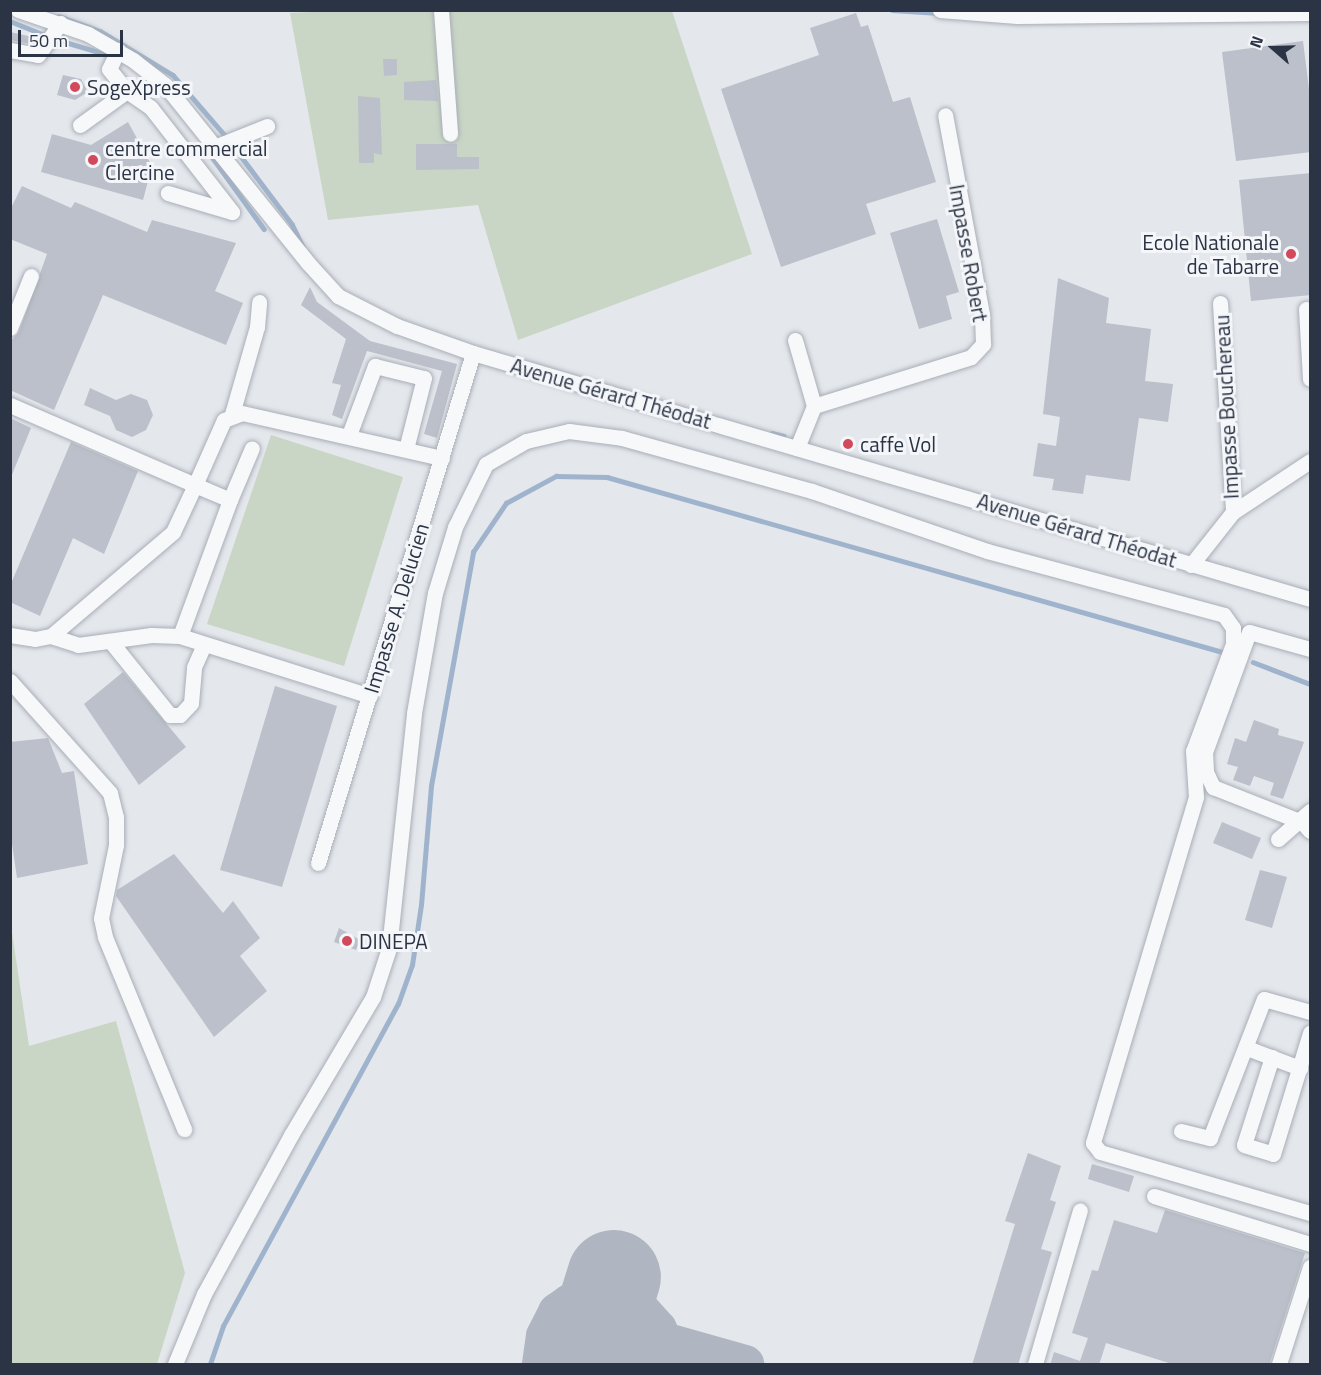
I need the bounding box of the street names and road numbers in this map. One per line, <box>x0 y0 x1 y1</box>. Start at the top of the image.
street label: Impasse Robert <box>945 182 993 324</box>
street label: Impasse Bouchereau <box>1209 314 1243 500</box>
street label: Avenue Gérard Théodat <box>508 352 714 434</box>
street label: Avenue Gérard Théodat <box>974 488 1180 572</box>
street label: Impasse A. Delucien <box>358 520 434 696</box>

